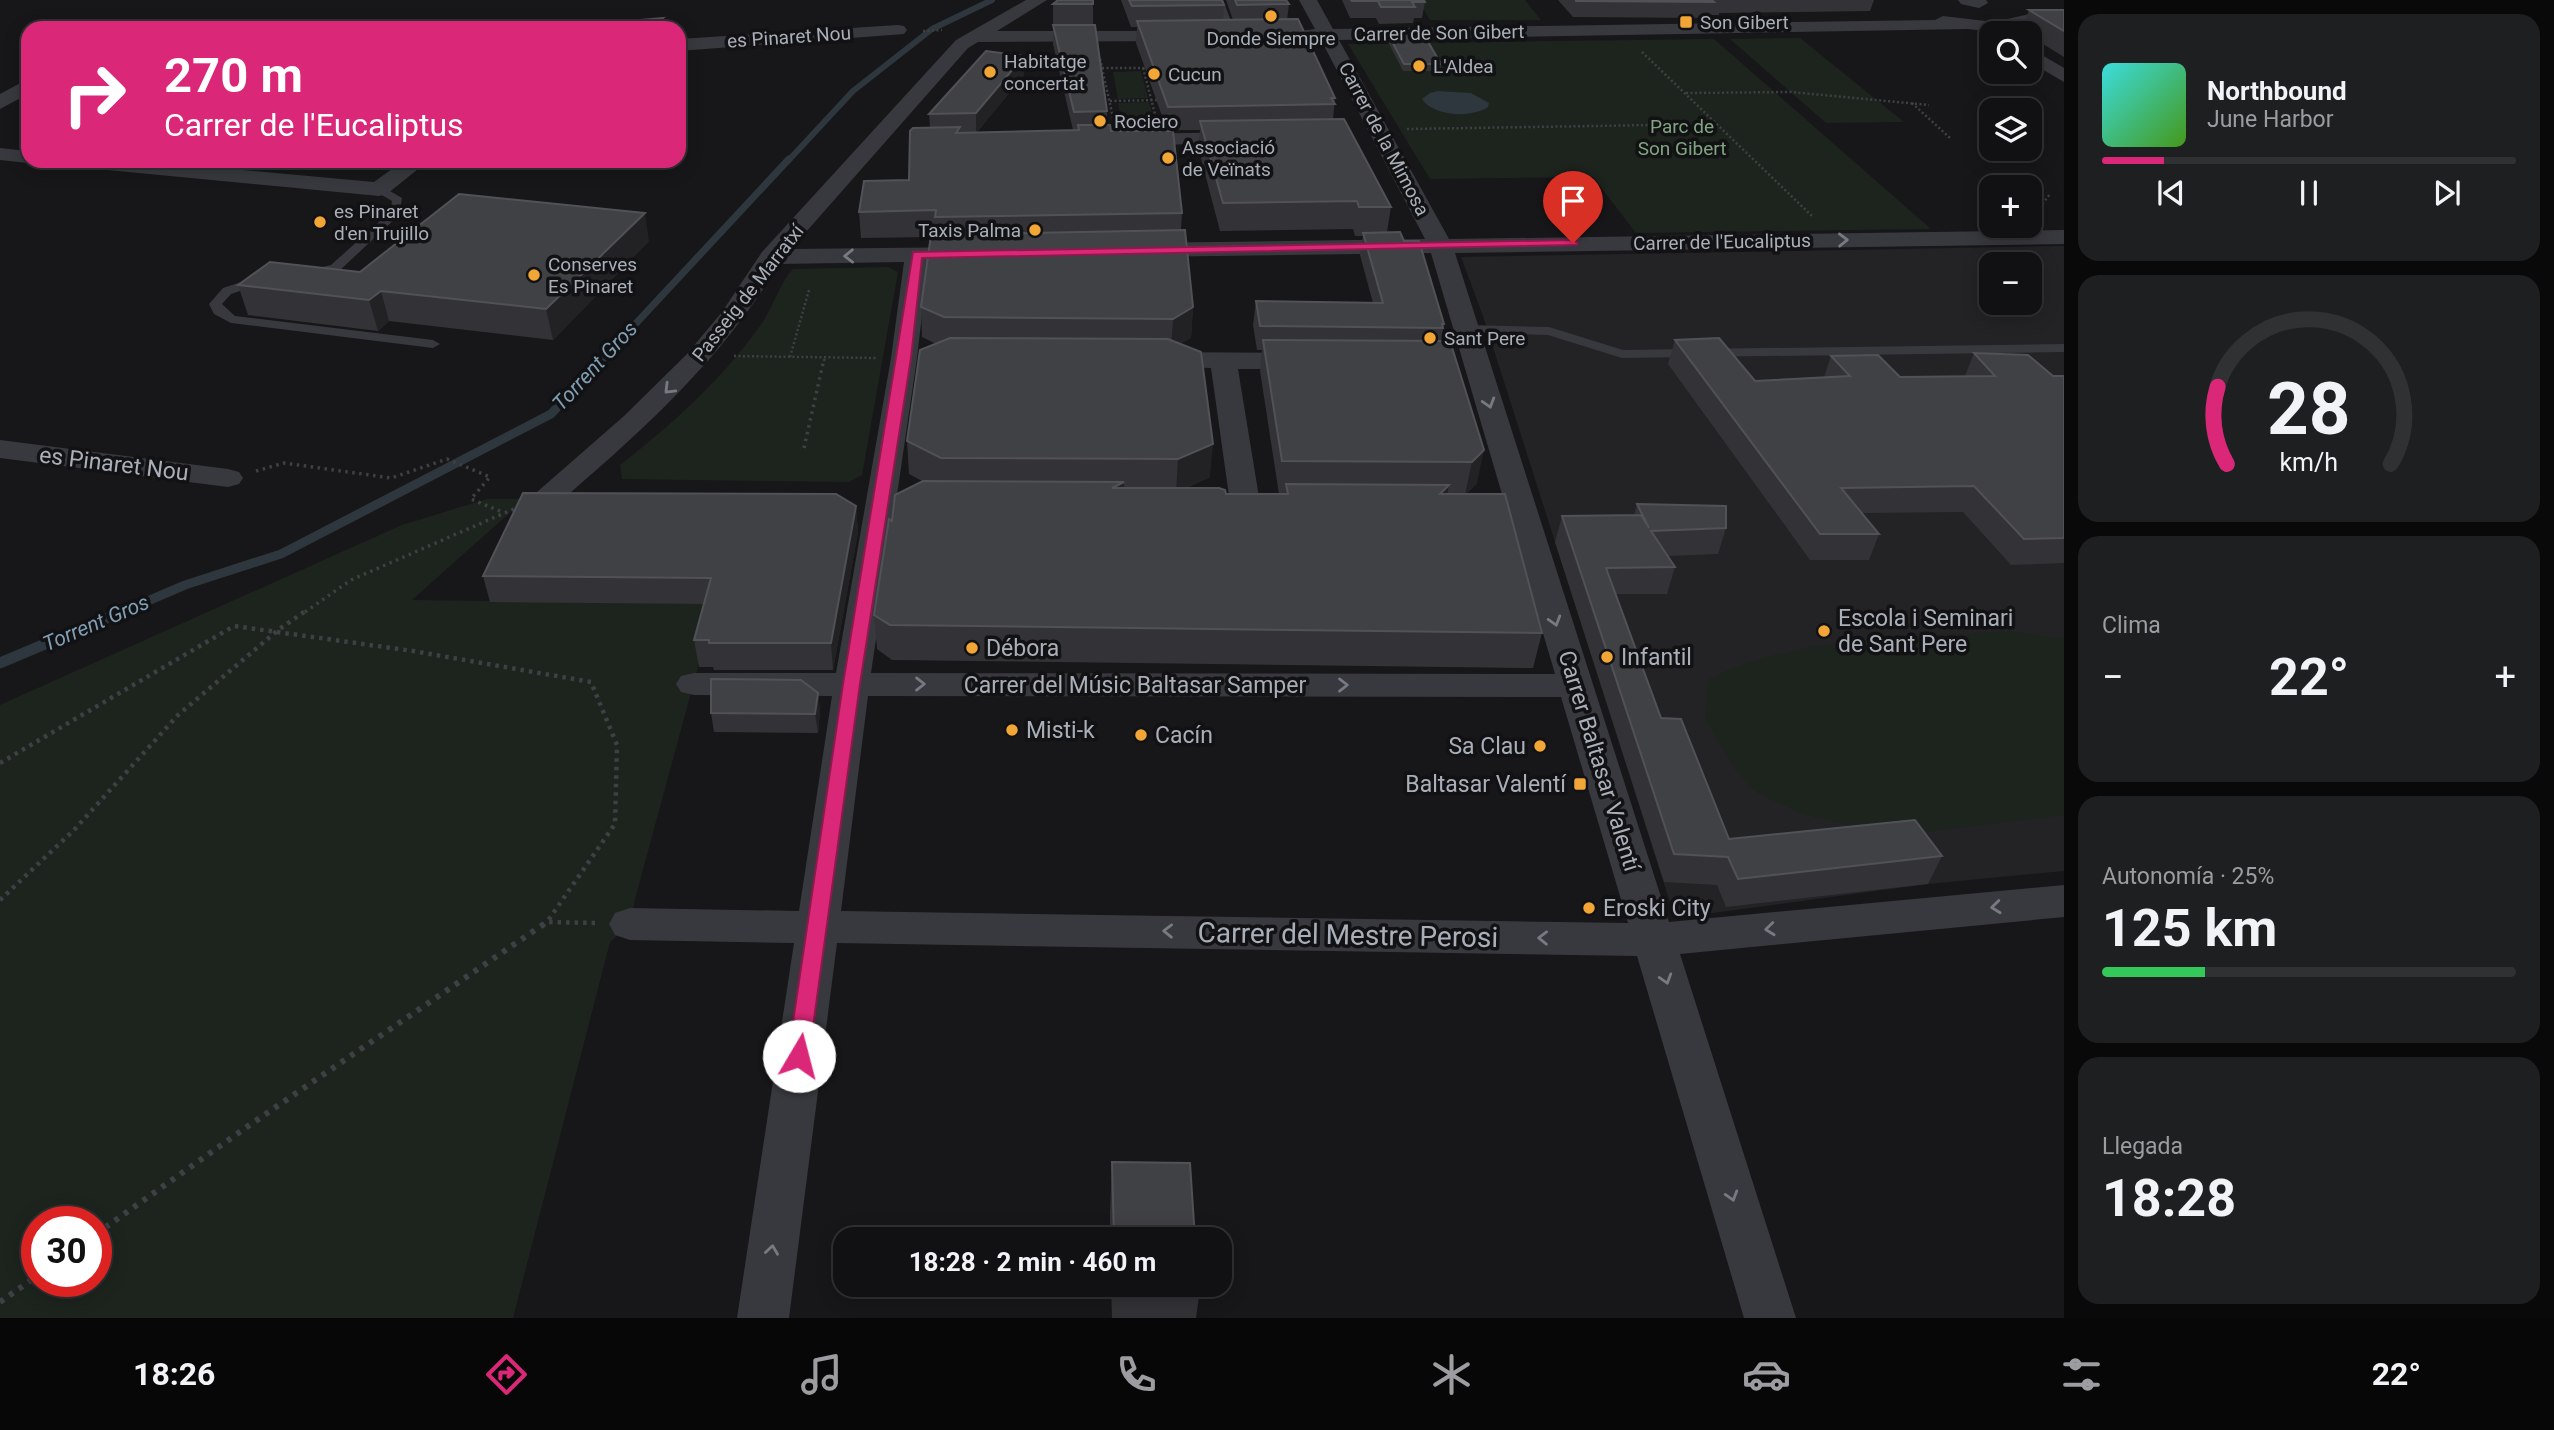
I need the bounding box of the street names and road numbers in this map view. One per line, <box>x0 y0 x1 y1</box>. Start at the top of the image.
street label: Carrer de Son Gibert <box>1353 20 1525 46</box>
street label: es Pinaret Nou <box>726 21 852 53</box>
street label: Carrer de la Mimosa <box>1334 58 1434 220</box>
street label: Passeig de Marratxí <box>687 219 809 366</box>
street label: Carrer de l'Eucaliptus <box>1633 229 1811 255</box>
street label: es Pinaret Nou <box>38 441 190 487</box>
street label: Carrer Baltasar Valentí <box>1553 647 1646 876</box>
street label: Carrer del Músic Baltasar Samper <box>964 672 1306 699</box>
street label: Carrer del Mestre Perosi <box>1197 916 1499 954</box>

